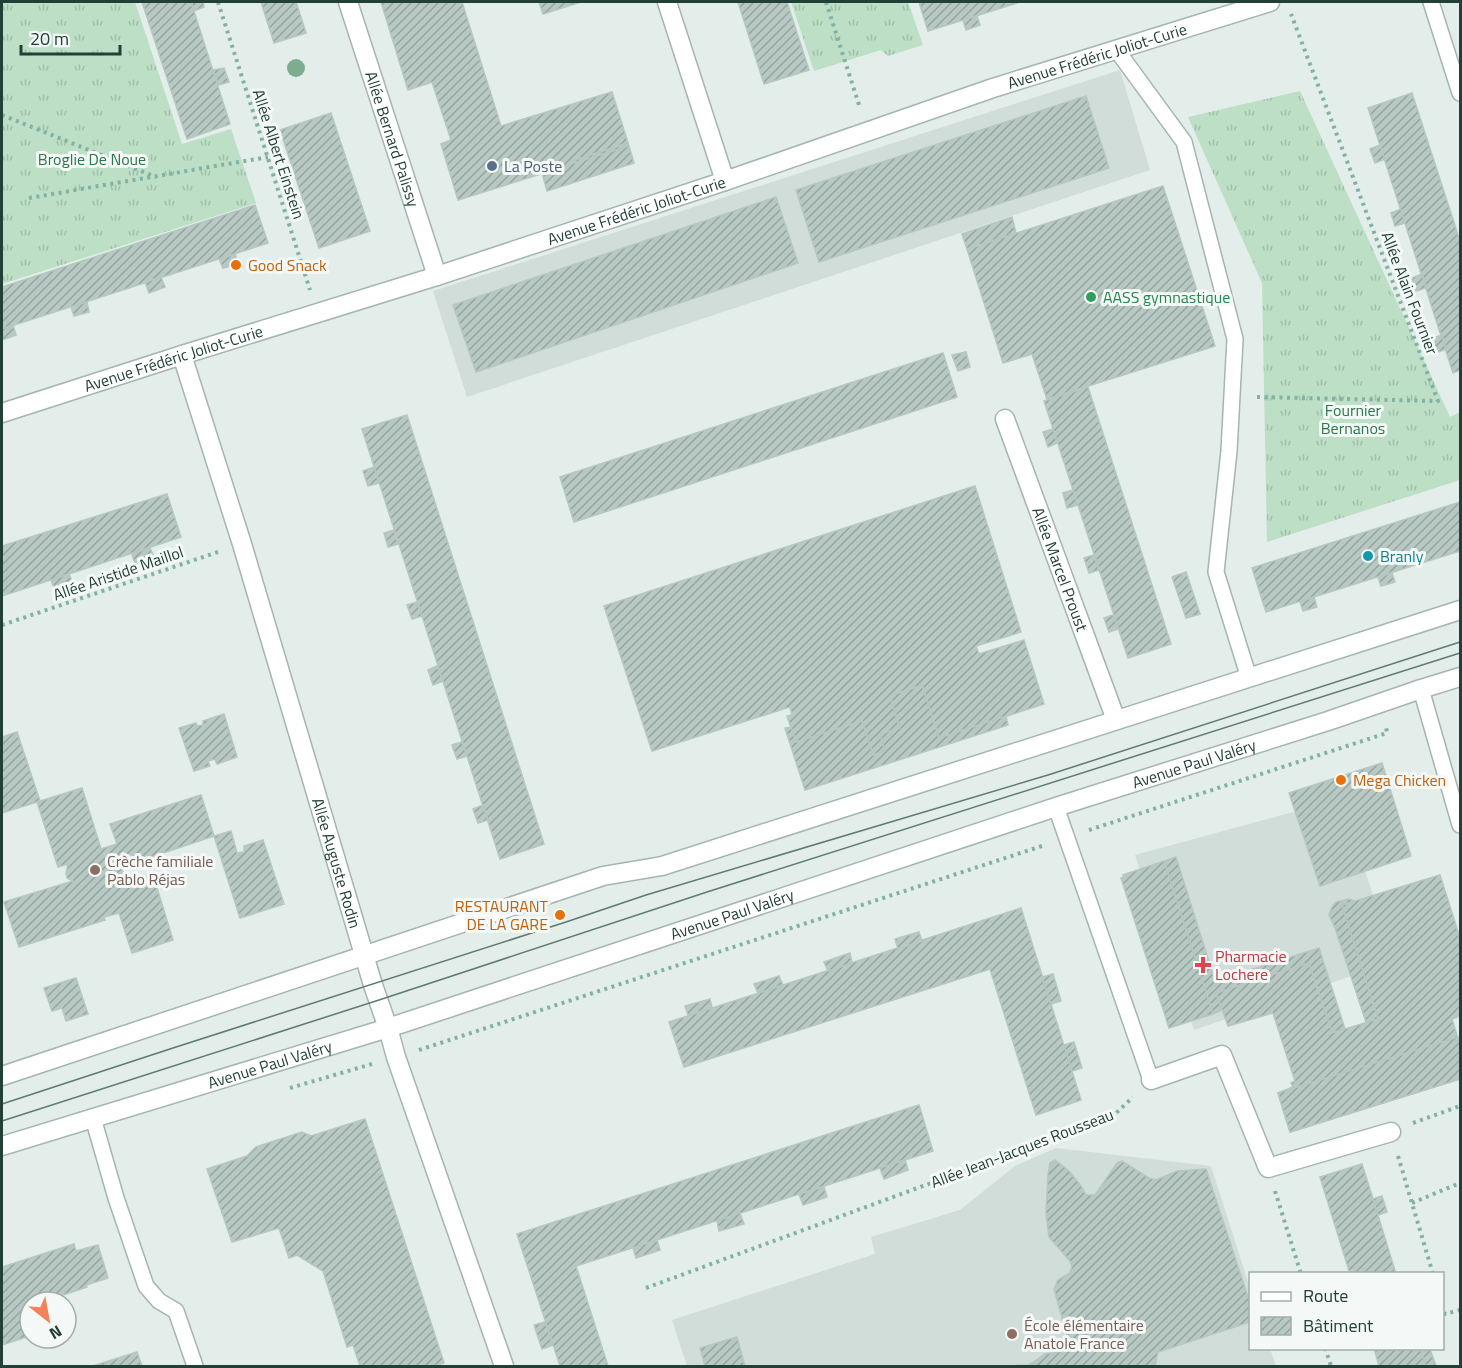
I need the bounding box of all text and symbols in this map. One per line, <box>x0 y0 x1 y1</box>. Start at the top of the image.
street label: Avenue Frédéric Joliot-Curie <box>1005 17 1190 95</box>
scale bar <box>21 18 120 56</box>
text: 20 m <box>30 25 69 52</box>
street label: Allée Bernard Palissy <box>359 68 426 210</box>
street label: Allée Albert Einstein <box>247 86 311 222</box>
park label: Broglie De Noue <box>38 147 146 171</box>
place label: La Poste <box>504 154 562 178</box>
marker: La Poste <box>485 159 499 173</box>
street label: Avenue Frédéric Joliot-Curie <box>544 170 729 251</box>
street label: Allée Alain Fournier <box>1376 228 1445 358</box>
place label: Good Snack <box>248 253 327 277</box>
marker: Good Snack <box>229 258 243 272</box>
place label: AASS gymnastique <box>1103 285 1230 309</box>
marker: AASS gymnastique <box>1084 290 1098 304</box>
street label: Avenue Frédéric Joliot-Curie <box>81 319 266 398</box>
park label: Fournier Bernanos <box>1321 398 1385 440</box>
street label: Allée Marcel Proust <box>1026 504 1094 635</box>
street label: Allée Aristide Maillol <box>50 539 186 607</box>
place label: Branly <box>1380 544 1424 568</box>
marker: Branly <box>1361 549 1375 563</box>
street label: Avenue Paul Valéry <box>1129 732 1259 794</box>
place label: Mega Chicken <box>1353 768 1446 792</box>
marker: Mega Chicken <box>1334 773 1348 787</box>
street label: Allée Auguste Rodin <box>306 795 367 931</box>
place label: Crèche familiale Pablo Réjas <box>107 849 213 891</box>
marker: Crèche familiale Pablo Réjas <box>88 863 102 877</box>
street label: Avenue Paul Valéry <box>667 882 797 946</box>
place label: RESTAURANT DE LA GARE <box>455 894 549 936</box>
marker: RESTAURANT DE LA GARE <box>553 908 567 922</box>
place label: Pharmacie Lochere <box>1215 944 1287 986</box>
marker: Pharmacie Lochere <box>1196 958 1210 972</box>
street label: Avenue Paul Valéry <box>205 1034 335 1094</box>
street label: Allée Jean-Jacques Rousseau <box>927 1102 1117 1194</box>
legend <box>1249 1272 1444 1350</box>
text: Route <box>1303 1282 1348 1309</box>
north arrow <box>18 1290 78 1350</box>
text: Bâtiment <box>1303 1312 1374 1339</box>
place label: École élémentaire Anatole France <box>1024 1313 1144 1355</box>
text: N <box>45 1320 67 1346</box>
marker: École élémentaire Anatole France <box>1005 1327 1019 1341</box>

